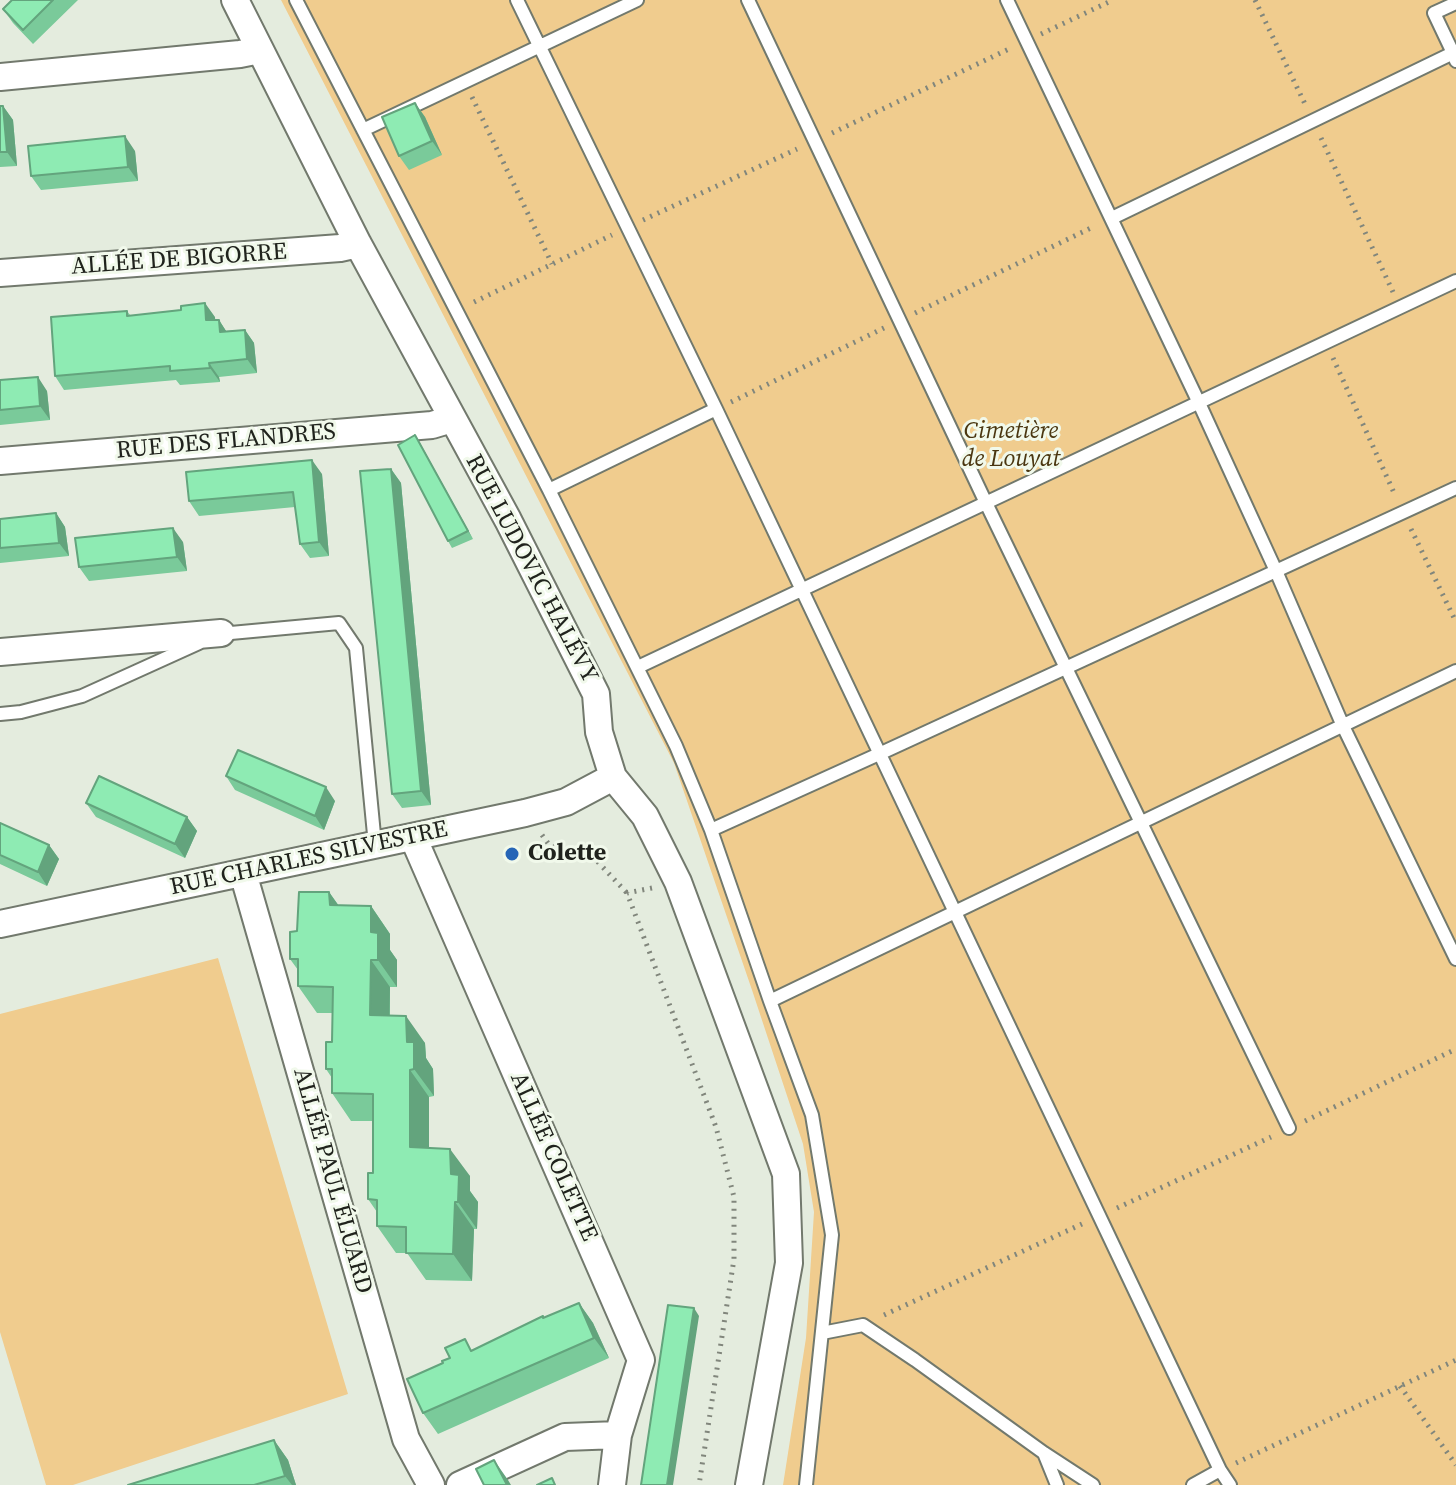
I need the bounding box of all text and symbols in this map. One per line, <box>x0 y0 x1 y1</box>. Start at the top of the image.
street label: ALLÉE DE BIGORRE <box>70 238 288 282</box>
street label: RUE DES FLANDRES <box>115 418 337 466</box>
park label: Cimetière de Louyat <box>962 418 1060 474</box>
street label: RUE LUDOVIC HALÉVY <box>459 450 603 688</box>
street label: RUE CHARLES SILVESTRE <box>168 815 450 903</box>
place label: Colette <box>528 840 606 868</box>
marker: Colette <box>503 845 521 863</box>
street label: ALLÉE PAUL ÉLUARD <box>286 1065 378 1297</box>
street label: ALLÉE COLETTE <box>503 1068 603 1246</box>

